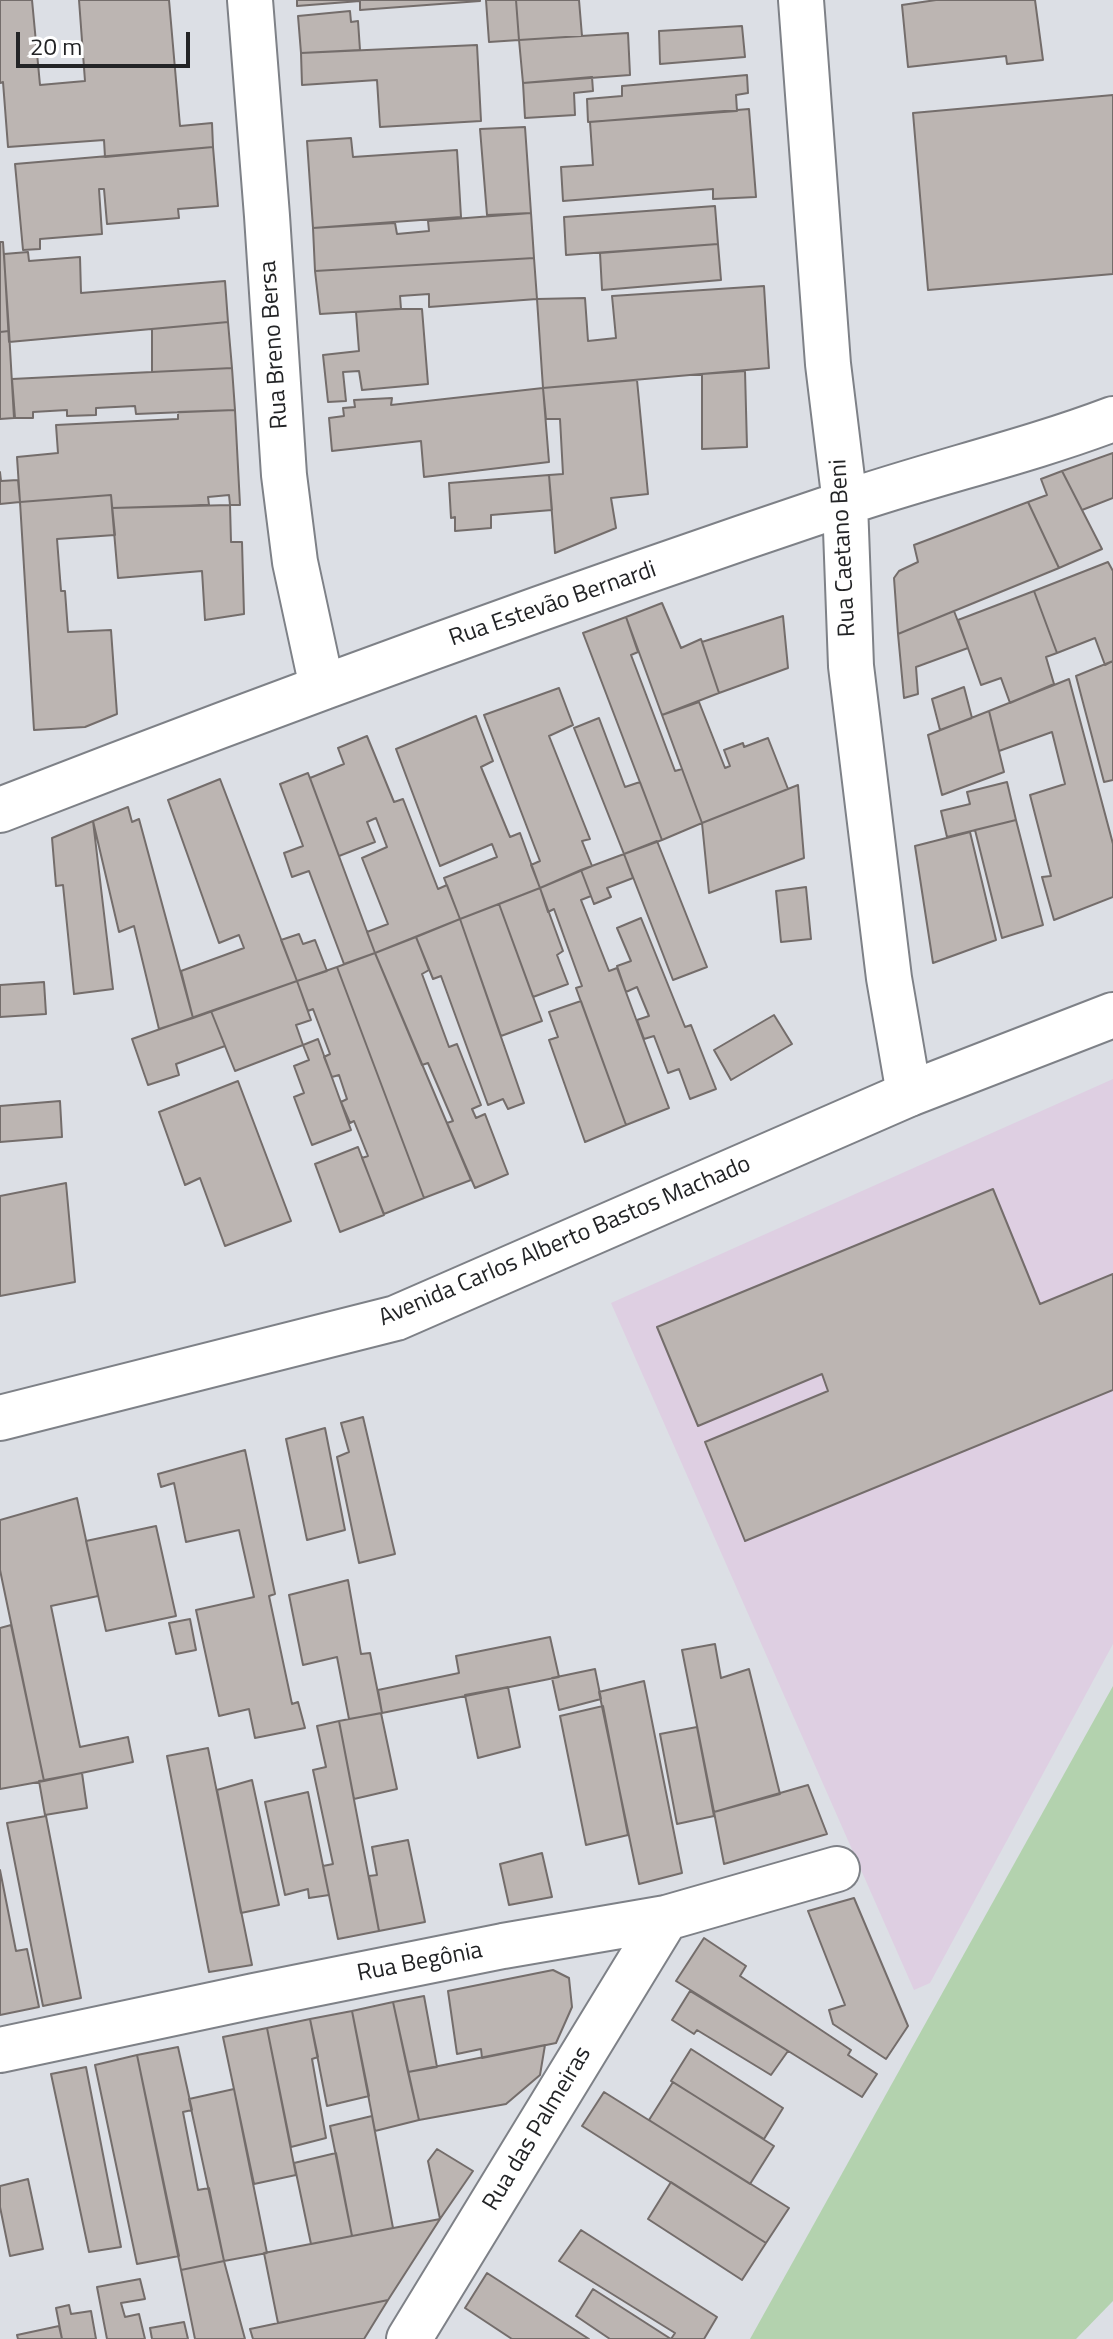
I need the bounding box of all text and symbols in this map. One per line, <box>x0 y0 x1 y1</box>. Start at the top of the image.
scale bar <box>20 16 194 66</box>
text: 20 m <box>30 28 82 64</box>
street label: Rua Breno Bersa <box>255 260 295 430</box>
street label: Rua Caetano Beni <box>825 458 863 638</box>
street label: Rua Estevão Bernardi <box>446 556 660 654</box>
street label: Avenida Carlos Alberto Bastos Machado <box>375 1150 755 1334</box>
street label: Rua Begônia <box>355 1937 485 1989</box>
street label: Rua das Palmeiras <box>478 2042 598 2216</box>

